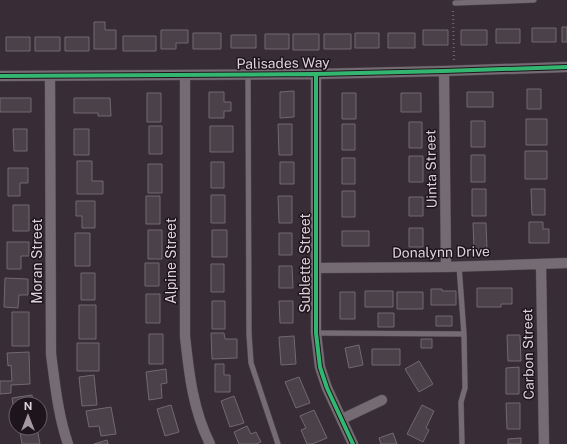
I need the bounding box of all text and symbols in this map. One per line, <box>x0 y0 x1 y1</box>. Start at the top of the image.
street label: Palisades Way <box>236 54 330 72</box>
street label: Uinta Street <box>422 130 440 208</box>
street label: Sublette Street <box>297 213 313 313</box>
street label: Moran Street <box>29 218 45 304</box>
street label: Alpine Street <box>163 218 179 304</box>
street label: Donalynn Drive <box>392 243 490 261</box>
street label: Carbon Street <box>519 308 537 400</box>
north arrow <box>8 396 48 436</box>
text: N <box>24 400 32 412</box>

